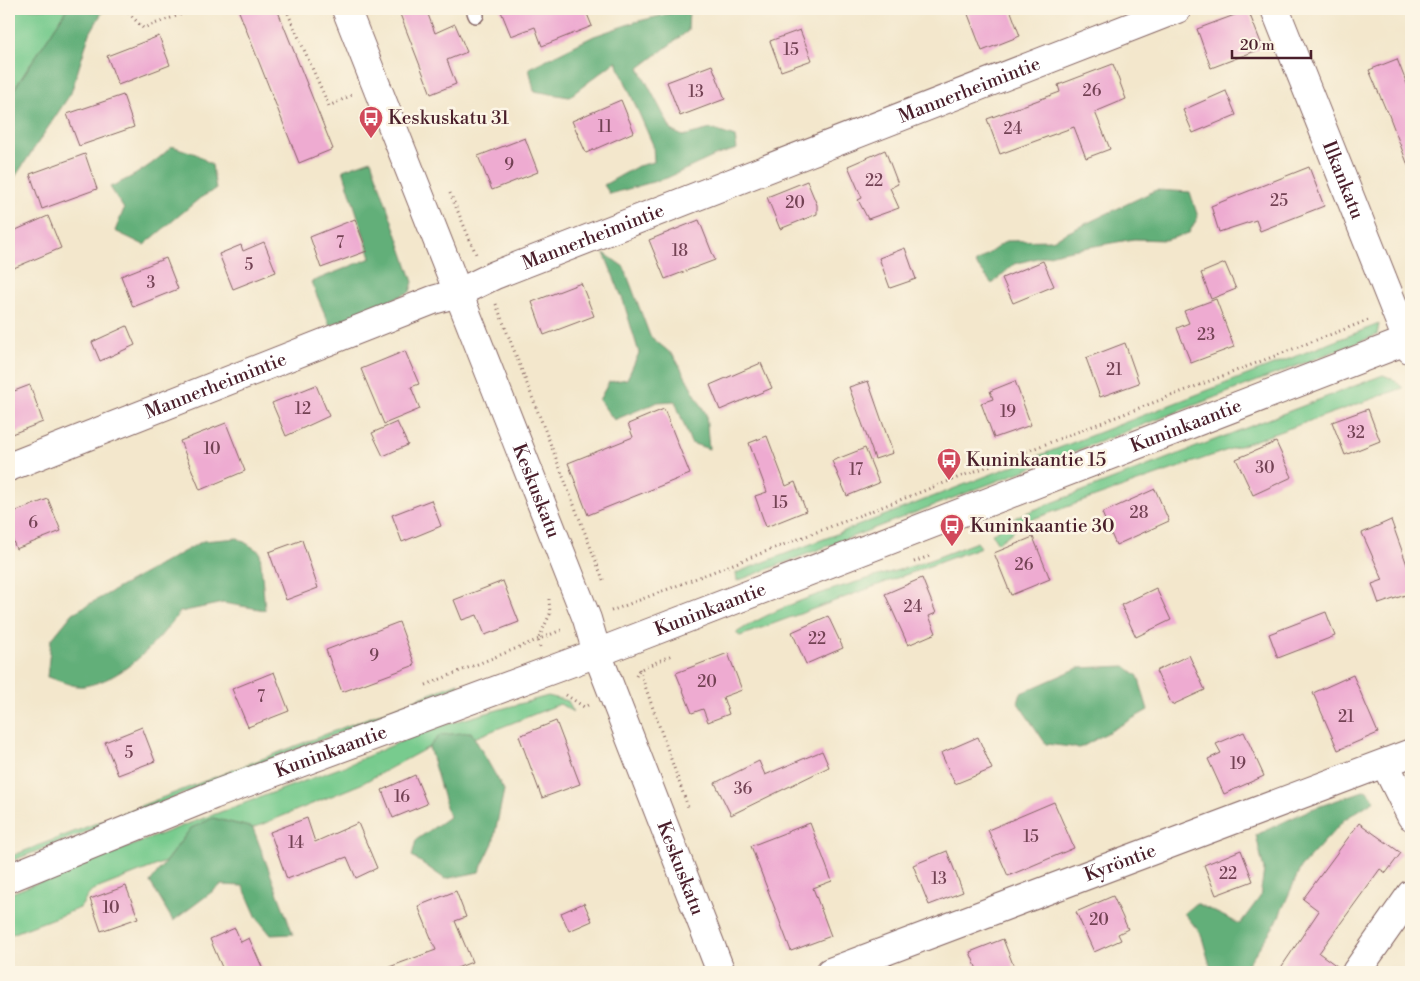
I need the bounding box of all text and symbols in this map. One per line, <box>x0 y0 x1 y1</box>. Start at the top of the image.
scale bar <box>1232 28 1311 60</box>
text: 20 m <box>1240 36 1275 55</box>
house number: 15 <box>783 40 799 60</box>
street label: Mannerheimintie <box>895 51 1044 129</box>
house number: 26 <box>1083 81 1102 101</box>
house number: 13 <box>688 82 704 102</box>
bus stop icon: Keskuskatu 31 <box>358 105 384 139</box>
place label: Keskuskatu 31 <box>388 106 509 130</box>
house number: 11 <box>598 117 612 137</box>
house number: 24 <box>1004 119 1023 139</box>
street label: Ilkankatu <box>1317 137 1370 223</box>
house number: 9 <box>504 155 514 175</box>
house number: 22 <box>865 171 883 191</box>
house number: 25 <box>1270 191 1288 211</box>
house number: 20 <box>785 193 805 213</box>
street label: Mannerheimintie <box>518 198 668 275</box>
house number: 7 <box>336 233 344 253</box>
house number: 18 <box>672 241 688 261</box>
house number: 5 <box>245 255 254 275</box>
house number: 3 <box>147 273 156 293</box>
house number: 23 <box>1197 325 1215 345</box>
street label: Mannerheimintie <box>141 347 290 424</box>
house number: 21 <box>1106 360 1122 380</box>
street label: Kuninkaantie <box>1127 393 1245 458</box>
house number: 12 <box>295 399 311 419</box>
house number: 19 <box>1000 402 1016 422</box>
house number: 32 <box>1347 423 1365 443</box>
house number: 10 <box>204 439 221 459</box>
street label: Keskuskatu <box>507 440 566 541</box>
bus stop icon: Kuninkaantie 15 <box>936 447 962 481</box>
place label: Kuninkaantie 15 <box>966 448 1106 472</box>
house number: 30 <box>1255 458 1275 478</box>
house number: 17 <box>849 460 863 480</box>
house number: 15 <box>772 493 788 513</box>
house number: 28 <box>1130 503 1149 523</box>
house number: 6 <box>28 513 38 533</box>
bus stop icon: Kuninkaantie 30 <box>939 513 965 547</box>
place label: Kuninkaantie 30 <box>970 514 1115 538</box>
house number: 26 <box>1015 555 1034 575</box>
street label: Kuninkaantie <box>651 577 769 642</box>
house number: 24 <box>904 597 923 617</box>
house number: 22 <box>808 629 826 649</box>
house number: 9 <box>369 646 379 666</box>
house number: 20 <box>697 672 717 692</box>
house number: 7 <box>257 687 265 707</box>
house number: 21 <box>1338 707 1354 727</box>
street label: Kuninkaantie <box>272 720 390 783</box>
house number: 5 <box>125 743 134 763</box>
house number: 19 <box>1230 754 1246 774</box>
house number: 36 <box>734 779 753 799</box>
house number: 16 <box>394 787 410 807</box>
street label: Keskuskatu <box>651 817 710 919</box>
house number: 15 <box>1023 827 1039 847</box>
house number: 14 <box>288 833 304 853</box>
street label: Kyröntie <box>1081 838 1159 887</box>
house number: 22 <box>1219 864 1237 884</box>
house number: 13 <box>931 869 947 889</box>
house number: 10 <box>103 898 120 918</box>
house number: 20 <box>1089 910 1109 930</box>

